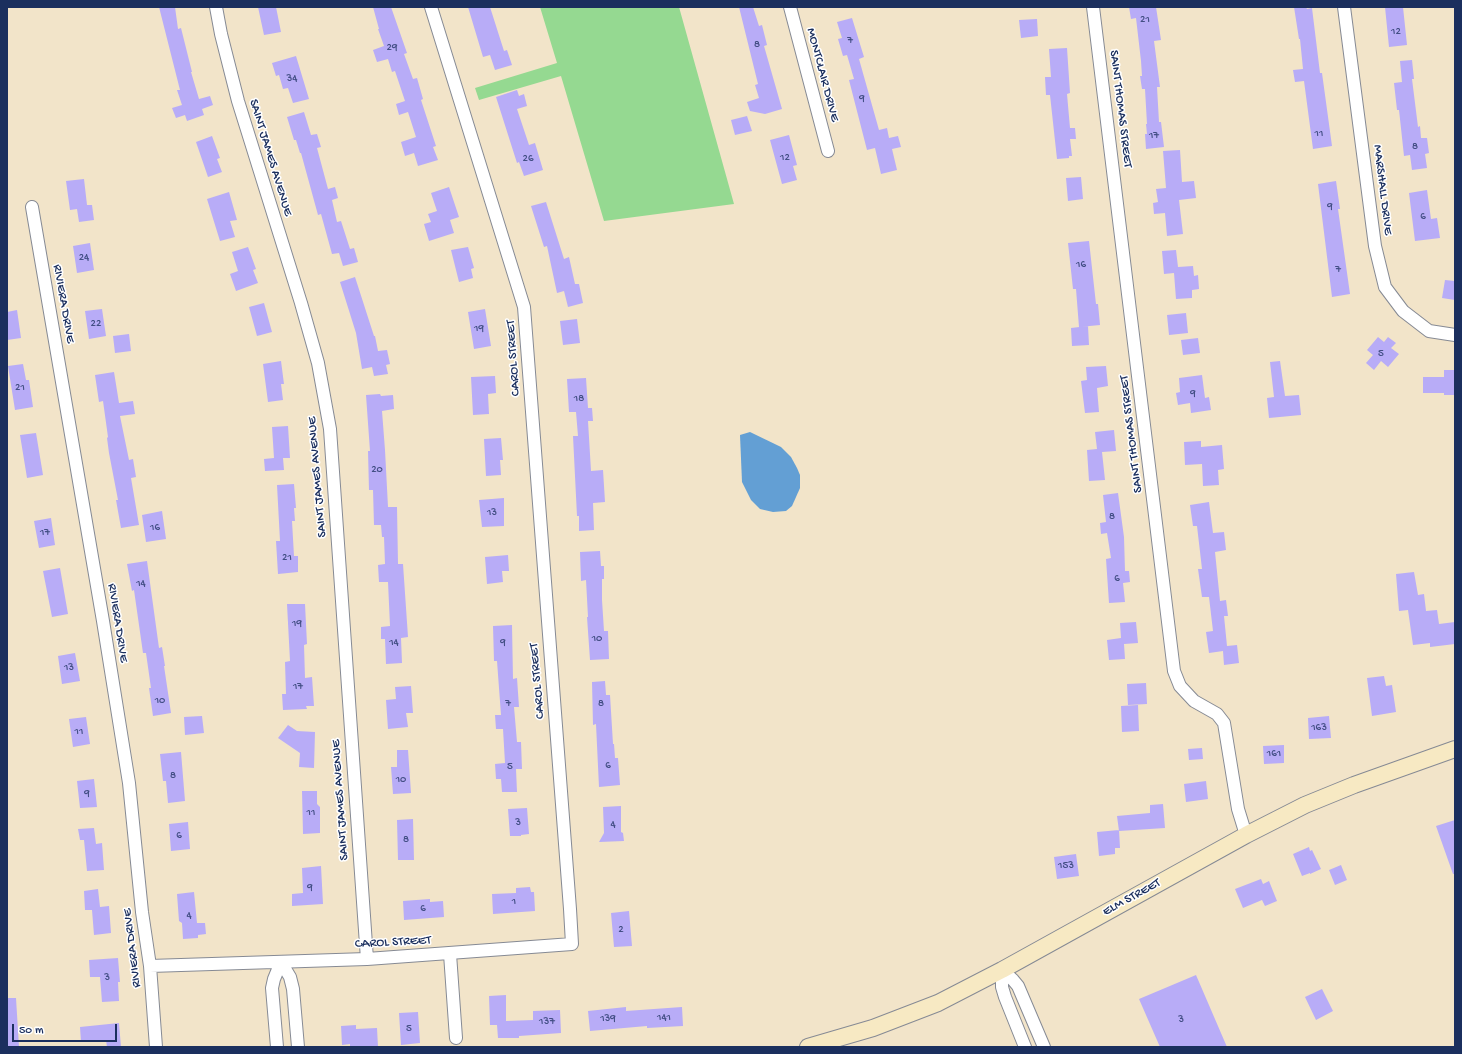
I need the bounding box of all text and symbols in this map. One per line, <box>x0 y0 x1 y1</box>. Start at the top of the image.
house number: 21 <box>1140 13 1150 27</box>
house number: 12 <box>1391 25 1401 39</box>
street label: MONTCLAIR DRIVE <box>802 26 842 124</box>
house number: 7 <box>847 34 853 48</box>
house number: 8 <box>754 38 760 52</box>
house number: 29 <box>387 41 397 55</box>
street label: SAINT THOMAS STREET <box>1105 49 1135 169</box>
house number: 34 <box>287 72 297 86</box>
house number: 9 <box>859 92 865 106</box>
street label: SAINT JAMES AVENUE <box>245 98 295 218</box>
house number: 11 <box>1315 127 1323 141</box>
house number: 17 <box>1149 129 1159 143</box>
house number: 8 <box>1412 140 1418 154</box>
street label: MARSHALL DRIVE <box>1369 144 1395 236</box>
house number: 12 <box>780 151 790 165</box>
house number: 26 <box>523 152 533 166</box>
house number: 9 <box>1327 200 1333 214</box>
house number: 6 <box>1420 210 1426 224</box>
house number: 24 <box>79 251 89 265</box>
house number: 16 <box>1076 258 1086 272</box>
street label: RIVIERA DRIVE <box>48 263 78 345</box>
house number: 7 <box>1335 263 1341 277</box>
house number: 22 <box>91 317 101 331</box>
street label: CAROL STREET <box>504 319 524 397</box>
house number: 19 <box>474 322 484 336</box>
house number: 5 <box>1378 347 1384 361</box>
street label: SAINT THOMAS STREET <box>1117 374 1147 494</box>
house number: 21 <box>15 381 25 395</box>
house number: 9 <box>1190 387 1196 401</box>
house number: 18 <box>574 392 584 406</box>
street label: SAINT JAMES AVENUE <box>305 416 331 538</box>
house number: 20 <box>371 463 383 477</box>
house number: 13 <box>487 506 497 520</box>
house number: 8 <box>1109 510 1115 524</box>
house number: 16 <box>150 521 160 535</box>
house number: 17 <box>40 526 50 540</box>
house number: 21 <box>282 551 292 565</box>
house number: 6 <box>1114 572 1120 586</box>
house number: 14 <box>136 577 146 591</box>
street label: RIVIERA DRIVE <box>103 582 131 664</box>
house number: 19 <box>292 617 302 631</box>
house number: 10 <box>592 632 602 646</box>
house number: 14 <box>389 636 399 650</box>
house number: 9 <box>500 636 506 650</box>
street label: CAROL STREET <box>527 642 549 720</box>
house number: 13 <box>64 661 74 675</box>
house number: 17 <box>293 680 303 694</box>
house number: 10 <box>155 694 165 708</box>
house number: 7 <box>505 697 511 711</box>
house number: 8 <box>598 697 604 711</box>
house number: 163 <box>1311 721 1327 735</box>
house number: 11 <box>75 725 83 739</box>
street label: SAINT JAMES AVENUE <box>329 739 353 861</box>
house number: 161 <box>1267 747 1281 761</box>
house number: 6 <box>605 759 611 773</box>
house number: 5 <box>507 760 513 774</box>
house number: 8 <box>170 769 176 783</box>
house number: 10 <box>396 773 406 787</box>
house number: 9 <box>84 787 90 801</box>
house number: 11 <box>307 806 315 820</box>
house number: 3 <box>515 816 521 830</box>
house number: 4 <box>610 818 616 832</box>
house number: 6 <box>176 829 182 843</box>
house number: 8 <box>403 833 409 847</box>
house number: 153 <box>1058 859 1074 873</box>
street label: ELM STREET <box>1100 876 1164 920</box>
house number: 9 <box>307 881 313 895</box>
house number: 1 <box>512 895 516 909</box>
house number: 6 <box>420 902 426 916</box>
street label: RIVIERA DRIVE <box>120 908 146 988</box>
house number: 4 <box>186 909 192 923</box>
house number: 2 <box>618 923 624 937</box>
street label: CAROL STREET <box>355 933 431 953</box>
house number: 3 <box>104 971 110 985</box>
house number: 141 <box>657 1011 671 1025</box>
house number: 139 <box>600 1012 616 1026</box>
house number: 3 <box>1178 1013 1184 1027</box>
house number: 137 <box>539 1015 555 1029</box>
scale bar <box>14 1016 119 1042</box>
house number: 5 <box>406 1022 412 1036</box>
text: 50 m <box>19 1024 44 1038</box>

